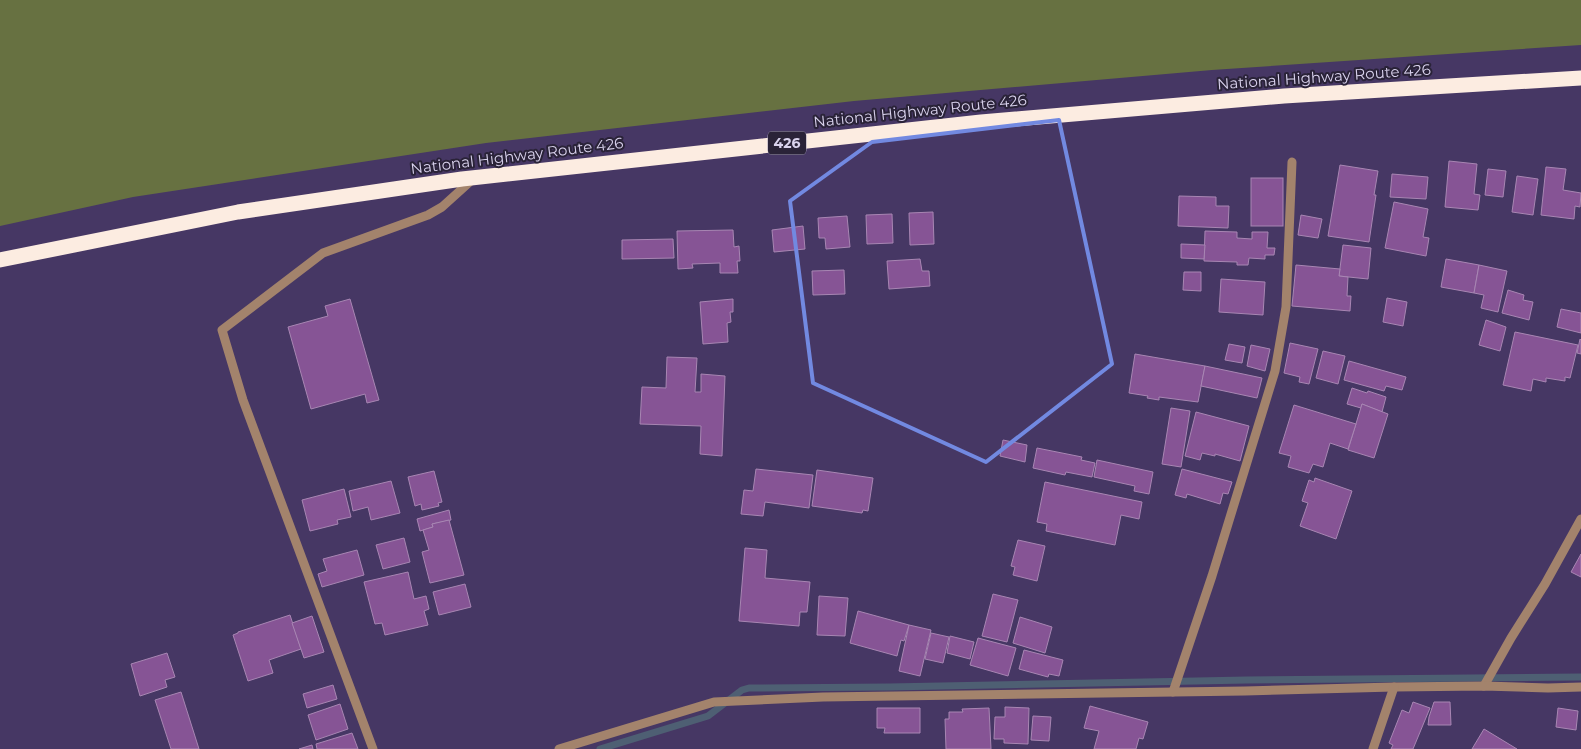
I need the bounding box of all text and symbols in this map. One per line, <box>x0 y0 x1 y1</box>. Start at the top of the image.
street label: National Highway Route 426 <box>1216 60 1431 93</box>
street label: National Highway Route 426 <box>812 90 1027 131</box>
road number: 426 <box>768 132 806 154</box>
street label: National Highway Route 426 <box>409 133 624 178</box>

